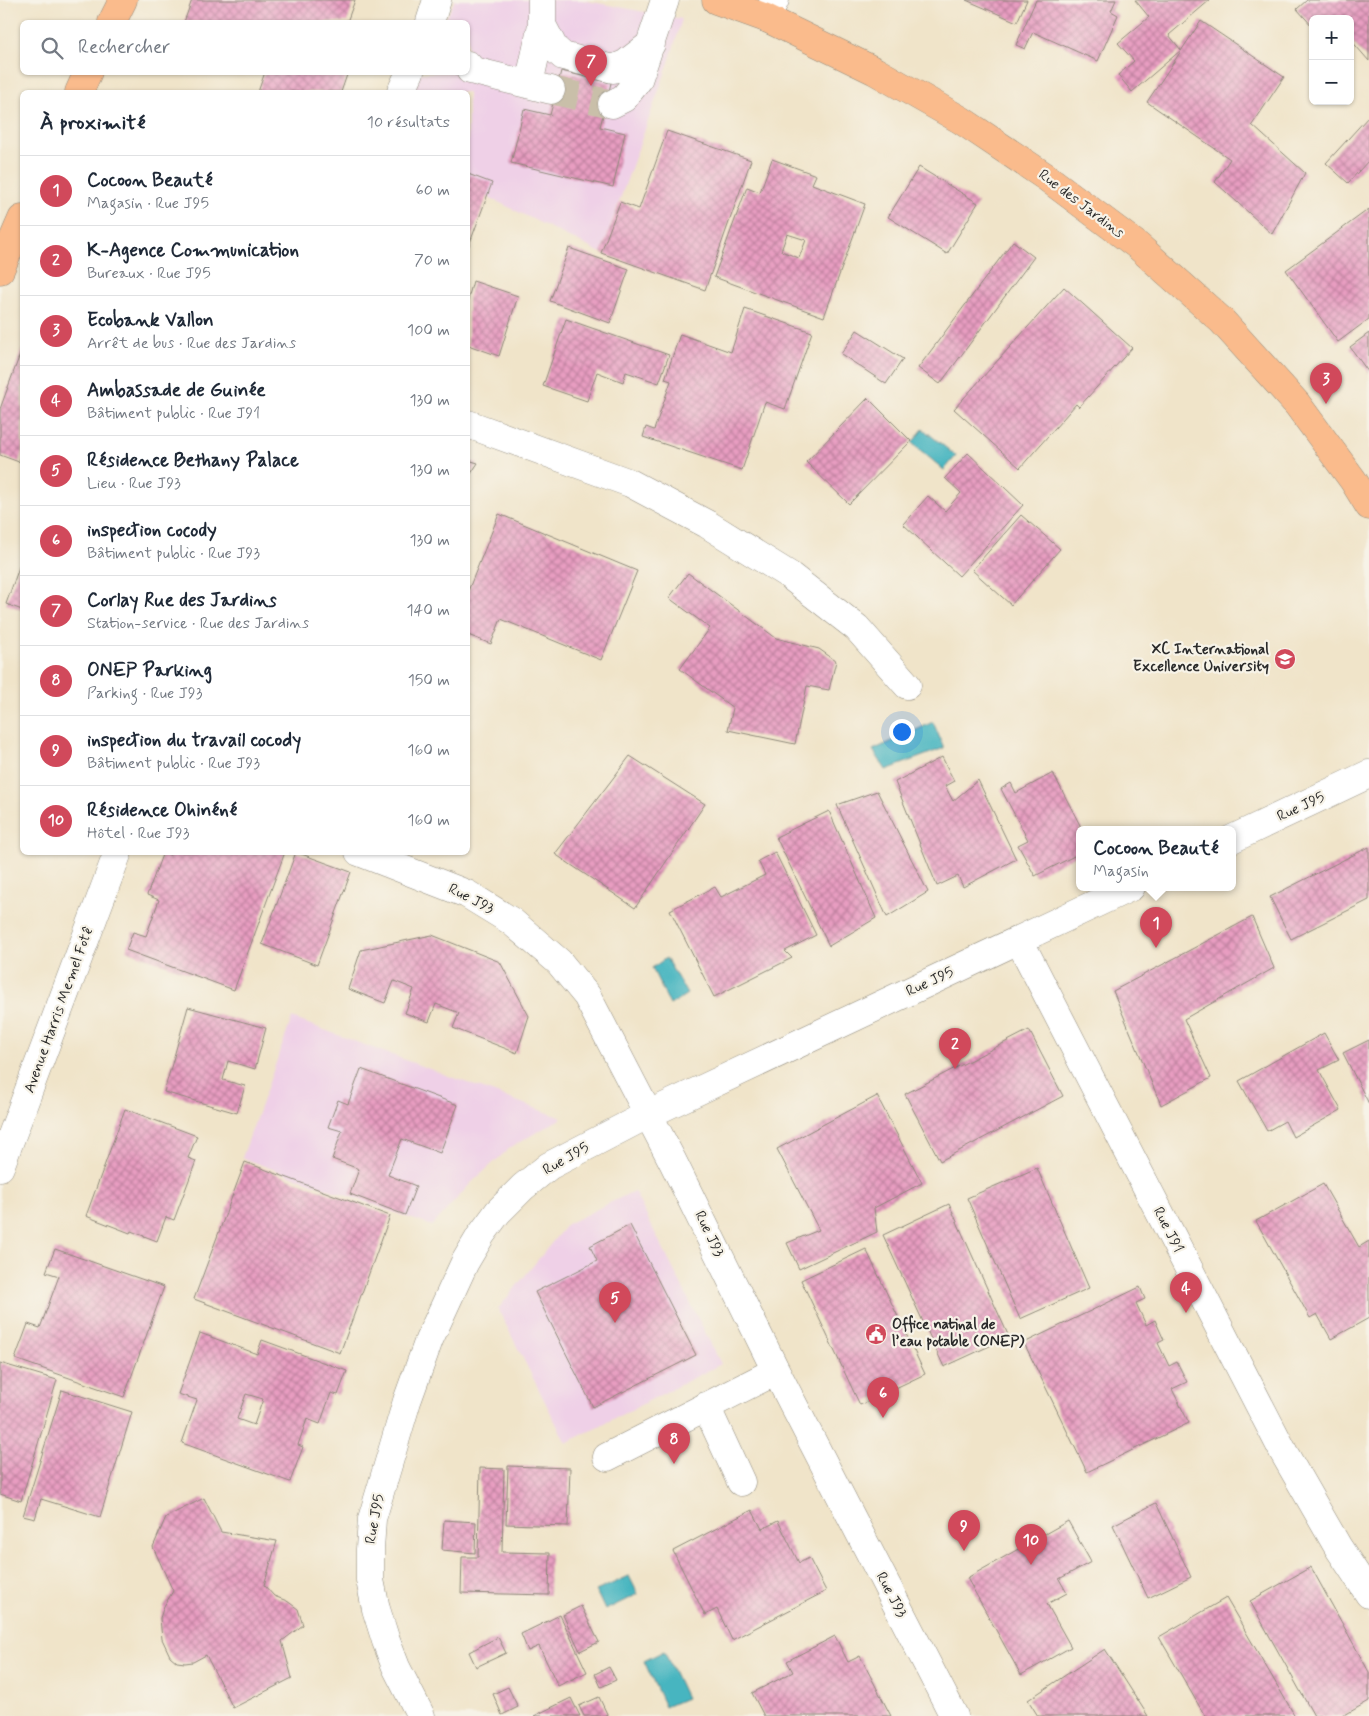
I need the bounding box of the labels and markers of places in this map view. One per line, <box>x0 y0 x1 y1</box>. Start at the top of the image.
pin: 7 <box>575 45 607 86</box>
pin: 3 <box>1310 363 1342 404</box>
place label: XC International Excellence University <box>1133 640 1269 677</box>
school or university icon: XC International Excellence University <box>1273 647 1297 671</box>
pin: 1 <box>1140 907 1172 948</box>
pin: 2 <box>939 1028 971 1069</box>
pin: 4 <box>1170 1272 1202 1313</box>
pin: 5 <box>599 1282 631 1323</box>
place label: Office natinal de l’eau potable (ONEP) <box>892 1314 1025 1352</box>
public building icon: Office natinal de l’eau potable (ONEP) <box>864 1322 888 1346</box>
pin: 6 <box>867 1377 899 1418</box>
pin: 8 <box>658 1423 690 1464</box>
pin: 9 <box>948 1510 980 1551</box>
pin: 10 <box>1015 1524 1047 1565</box>

